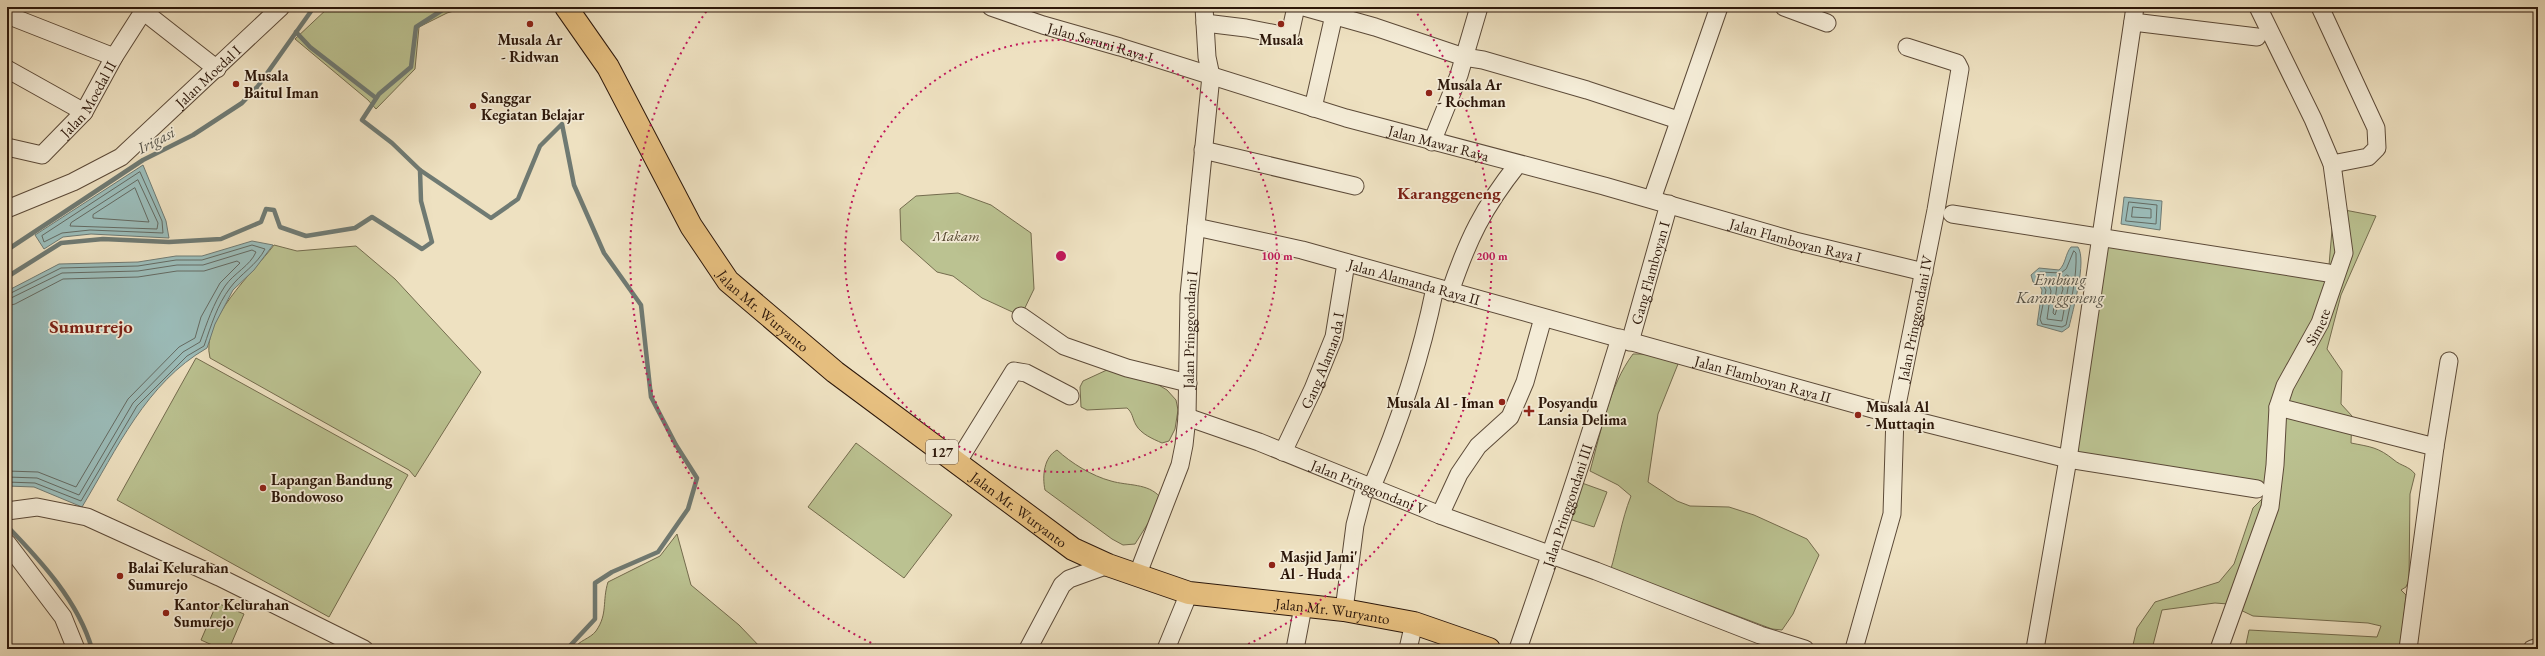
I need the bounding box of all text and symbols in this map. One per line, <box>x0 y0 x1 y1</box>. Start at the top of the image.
street label: Jalan Seruni Raya I <box>1044 17 1156 66</box>
marker: Musala Ar - Ridwan <box>525 19 535 29</box>
marker: Musala <box>1276 19 1286 29</box>
place label: Musala Ar - Ridwan <box>497 30 563 66</box>
place label: Musala <box>1259 30 1304 49</box>
street label: Jalan Moedal I <box>169 40 244 113</box>
street label: Jalan Moedal II <box>54 57 120 142</box>
place label: Musala Baitul Iman <box>244 66 319 102</box>
place label: Musala Ar - Rochman <box>1437 75 1506 111</box>
marker: Musala Baitul Iman <box>231 79 241 89</box>
place label: Sanggar Kegiatan Belajar <box>481 88 585 124</box>
marker: Musala Ar - Rochman <box>1424 88 1434 98</box>
marker: Sanggar Kegiatan Belajar <box>468 101 478 111</box>
street label: Jalan Mawar Raya <box>1384 120 1491 165</box>
water label: Irigasi <box>133 121 180 159</box>
district label: Karanggeneng <box>1397 182 1501 204</box>
street label: Jalan Flamboyan Raya I <box>1726 213 1864 266</box>
street label: Gang Flamboyan I <box>1626 219 1673 327</box>
park label: Makam <box>931 226 980 245</box>
text: 100 m <box>1261 248 1293 264</box>
text: 200 m <box>1476 248 1508 264</box>
centre of rings <box>1054 249 1068 263</box>
street label: Jalan Alamanda Raya II <box>1344 253 1482 309</box>
street label: Jalan Pringgondani IV <box>1892 253 1936 385</box>
street label: Jalan Mr. Wuryanto <box>712 264 813 356</box>
water label: Embung Karanggeneng <box>2015 269 2105 308</box>
street label: Jalan Pringgondani I <box>1178 270 1201 391</box>
street label: Simete <box>2300 306 2334 348</box>
street label: Gang Alamanda I <box>1296 311 1347 412</box>
district label: Sumurrejo <box>49 314 133 339</box>
street label: Jalan Flamboyan Raya II <box>1691 350 1833 406</box>
place label: Musala Al - Iman <box>1386 393 1495 412</box>
place label: Posyandu Lansia Delima <box>1538 393 1627 429</box>
marker: Musala Al - Iman <box>1497 397 1507 407</box>
place label: Musala Al - Muttaqin <box>1866 397 1935 433</box>
marker: Posyandu Lansia Delima <box>1523 405 1535 417</box>
marker: Musala Al - Muttaqin <box>1853 410 1863 420</box>
road number: 127 <box>926 440 958 464</box>
street label: Jalan Pringgondani III <box>1537 441 1596 571</box>
street label: Jalan Pringgondani V <box>1307 454 1431 519</box>
street label: Jalan Mr. Wuryanto <box>966 466 1071 551</box>
place label: Lapangan Bandung Bondowoso <box>271 470 393 506</box>
marker: Lapangan Bandung Bondowoso <box>258 483 268 493</box>
place label: Masjid Jami' Al - Huda <box>1279 547 1358 583</box>
place label: Balai Kelurahan Sumurejo <box>128 558 229 594</box>
marker: Masjid Jami' Al - Huda <box>1267 560 1277 570</box>
marker: Balai Kelurahan Sumurejo <box>115 571 125 581</box>
street label: Jalan Mr. Wuryanto <box>1272 593 1392 628</box>
place label: Kantor Kelurahan Sumurejo <box>174 595 290 631</box>
marker: Kantor Kelurahan Sumurejo <box>161 608 171 618</box>

